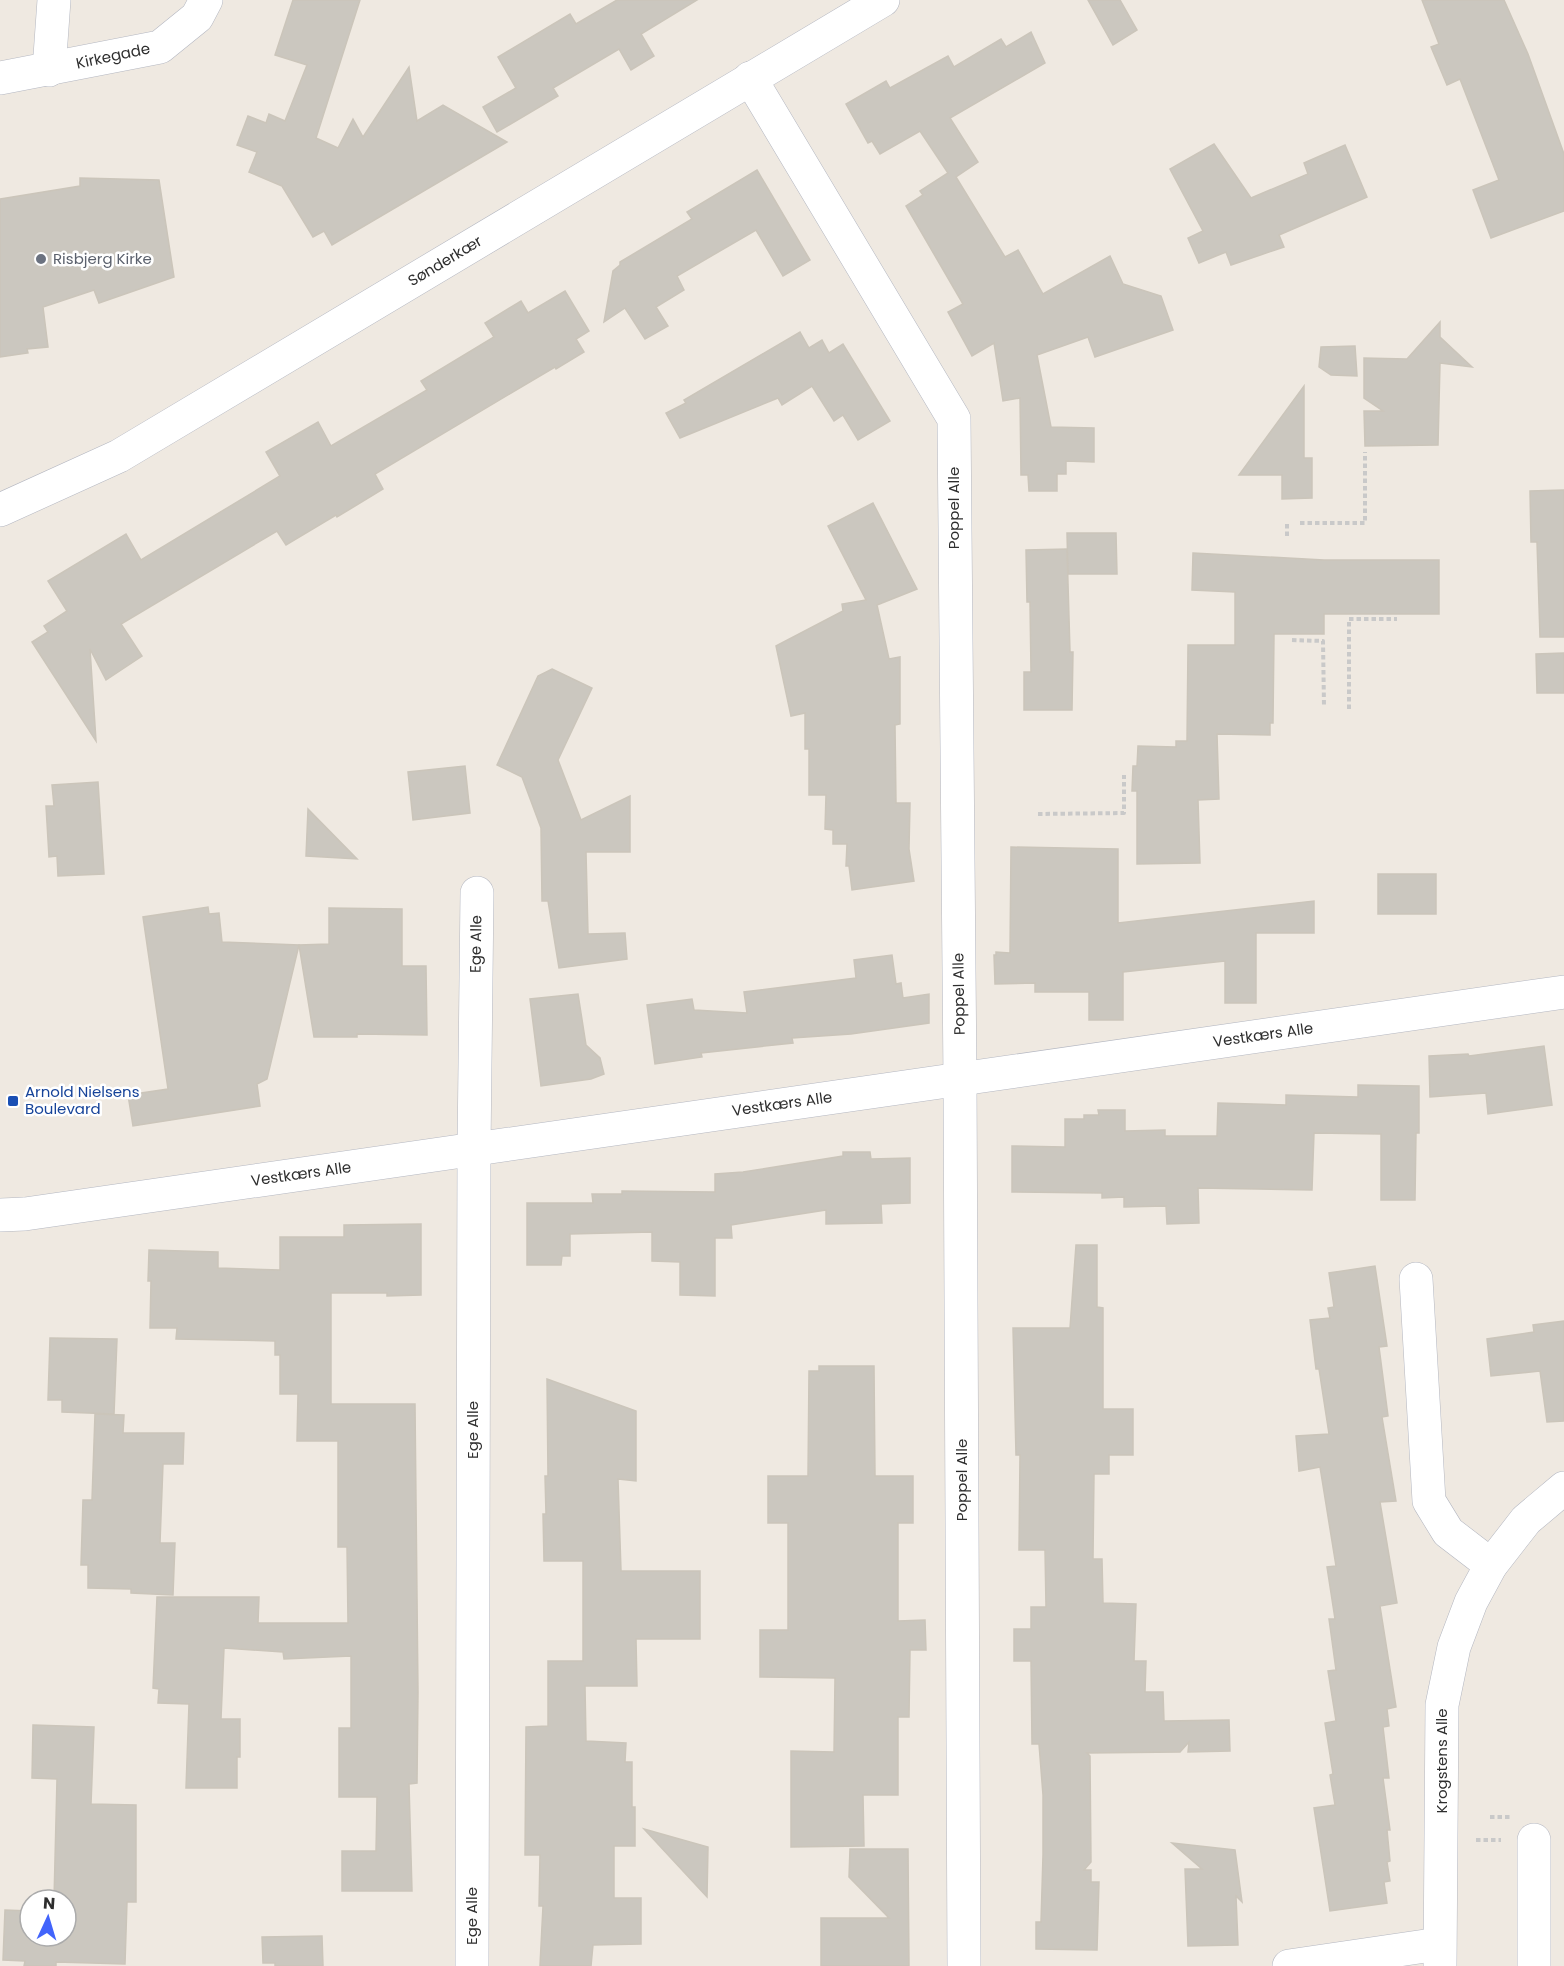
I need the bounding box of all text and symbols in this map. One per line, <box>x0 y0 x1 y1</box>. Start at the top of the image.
street label: Kirkegade <box>74 37 152 74</box>
street label: Sønderkær <box>404 230 486 291</box>
place label: Risbjerg Kirke <box>53 248 152 269</box>
marker: Risbjerg Kirke <box>34 252 48 266</box>
street label: Poppel Alle <box>943 467 964 549</box>
street label: Ege Alle <box>464 915 487 973</box>
street label: Poppel Alle <box>947 953 970 1035</box>
street label: Vestkærs Alle <box>1211 1017 1314 1052</box>
place label: Arnold Nielsens Boulevard <box>25 1081 140 1119</box>
street label: Vestkærs Alle <box>730 1086 833 1121</box>
marker: Arnold Nielsens Boulevard <box>6 1094 20 1108</box>
street label: Vestkærs Alle <box>249 1156 352 1191</box>
street label: Ege Alle <box>462 1401 483 1459</box>
street label: Poppel Alle <box>951 1439 972 1521</box>
street label: Krogstens Alle <box>1431 1708 1452 1814</box>
street label: Ege Alle <box>461 1887 482 1945</box>
north arrow <box>18 1888 78 1948</box>
text: N <box>42 1892 56 1915</box>

